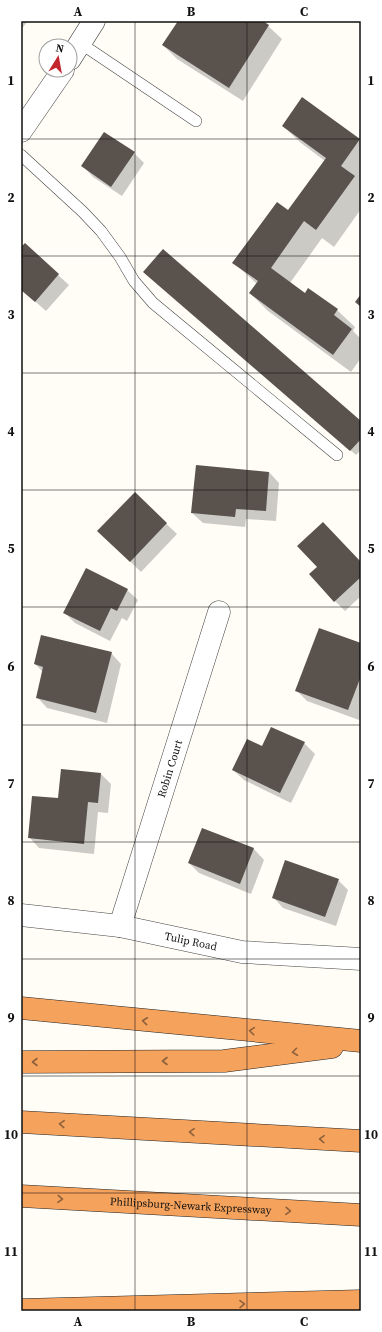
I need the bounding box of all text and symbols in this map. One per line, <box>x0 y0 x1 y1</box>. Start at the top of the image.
text: A <box>74 3 83 20</box>
text: B <box>187 3 196 20</box>
text: C <box>300 3 308 20</box>
north arrow <box>38 38 78 78</box>
text: N <box>54 41 65 57</box>
text: 1 <box>7 72 15 89</box>
text: 1 <box>367 72 375 89</box>
text: 2 <box>7 189 15 206</box>
text: 2 <box>367 189 375 206</box>
text: 3 <box>7 306 15 323</box>
text: 3 <box>367 306 375 323</box>
text: 4 <box>7 423 15 440</box>
text: 4 <box>367 423 375 440</box>
text: 5 <box>7 540 15 557</box>
text: 5 <box>367 540 375 557</box>
text: 6 <box>7 658 15 675</box>
text: 6 <box>367 658 375 675</box>
street label: Robin Court <box>154 738 186 799</box>
text: 7 <box>7 775 15 792</box>
text: 7 <box>367 775 375 792</box>
text: 8 <box>7 892 15 909</box>
text: 8 <box>367 892 375 909</box>
street label: Tulip Road <box>163 929 219 955</box>
text: 9 <box>7 1009 15 1026</box>
text: 9 <box>367 1009 375 1026</box>
one-way arrow <box>142 1016 148 1025</box>
one-way arrow <box>249 1027 255 1036</box>
one-way arrow <box>291 1047 298 1056</box>
one-way arrow <box>162 1057 168 1065</box>
one-way arrow <box>32 1058 38 1066</box>
one-way arrow <box>59 1120 65 1129</box>
text: 10 <box>4 1126 18 1143</box>
text: 10 <box>364 1126 378 1143</box>
one-way arrow <box>189 1127 195 1136</box>
one-way arrow <box>319 1134 325 1143</box>
one-way arrow <box>57 1194 63 1203</box>
street label: Phillipsburg-Newark Expressway <box>110 1194 272 1218</box>
one-way arrow <box>285 1206 291 1215</box>
text: 11 <box>4 1243 18 1260</box>
text: 11 <box>364 1243 378 1260</box>
one-way arrow <box>239 1300 245 1308</box>
text: A <box>74 1313 83 1330</box>
text: B <box>187 1313 196 1330</box>
text: C <box>300 1313 308 1330</box>

